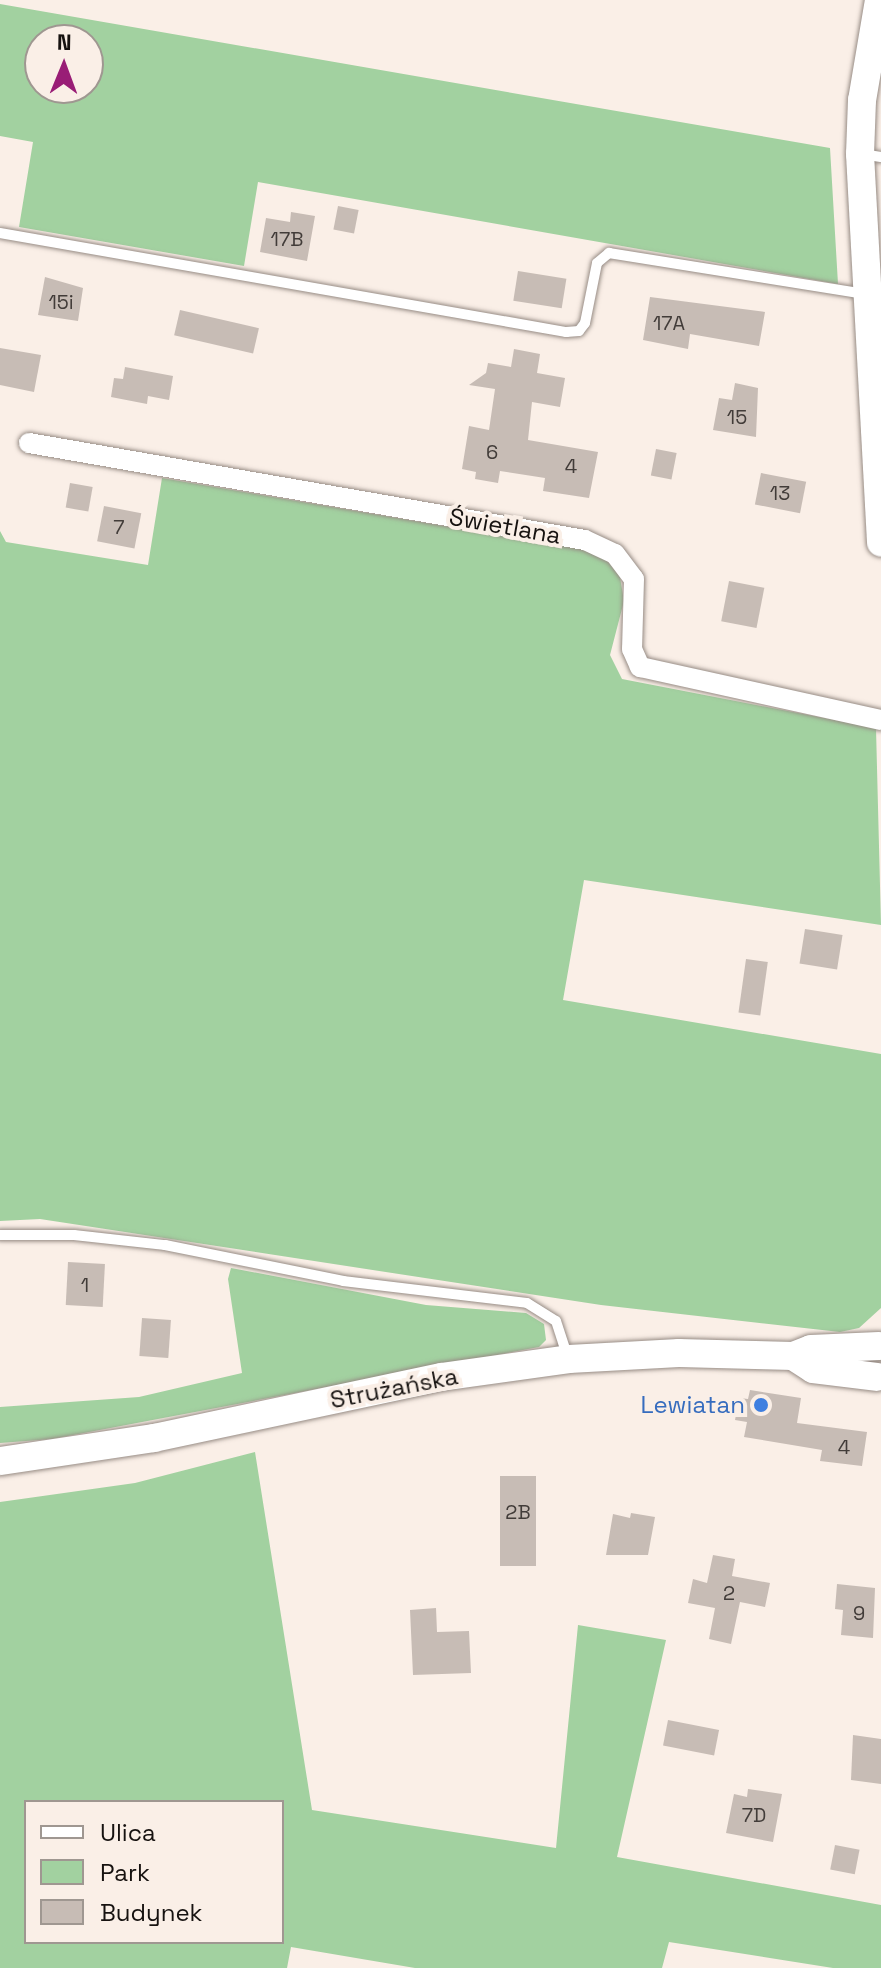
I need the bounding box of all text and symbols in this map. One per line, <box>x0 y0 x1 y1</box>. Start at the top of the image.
north arrow <box>24 24 104 104</box>
text: N <box>57 28 72 56</box>
house number: 17B <box>271 227 303 251</box>
house number: 15i <box>48 290 74 314</box>
house number: 17A <box>653 311 685 335</box>
house number: 15 <box>727 405 747 429</box>
house number: 6 <box>486 440 498 464</box>
house number: 4 <box>565 454 577 478</box>
house number: 13 <box>770 481 790 505</box>
street label: Świetlana <box>447 502 563 550</box>
house number: 7 <box>113 515 125 539</box>
house number: 1 <box>81 1273 89 1297</box>
street label: Strużańska <box>328 1362 460 1414</box>
place label: Lewiatan <box>640 1391 745 1419</box>
marker: Lewiatan <box>752 1396 770 1414</box>
house number: 4 <box>838 1435 850 1459</box>
house number: 2B <box>505 1500 531 1524</box>
house number: 2 <box>723 1581 735 1605</box>
house number: 9 <box>853 1601 865 1625</box>
legend <box>24 1800 284 1944</box>
house number: 7D <box>742 1803 766 1827</box>
text: Ulica <box>100 1817 156 1848</box>
text: Park <box>100 1857 150 1888</box>
text: Budynek <box>100 1897 203 1928</box>

